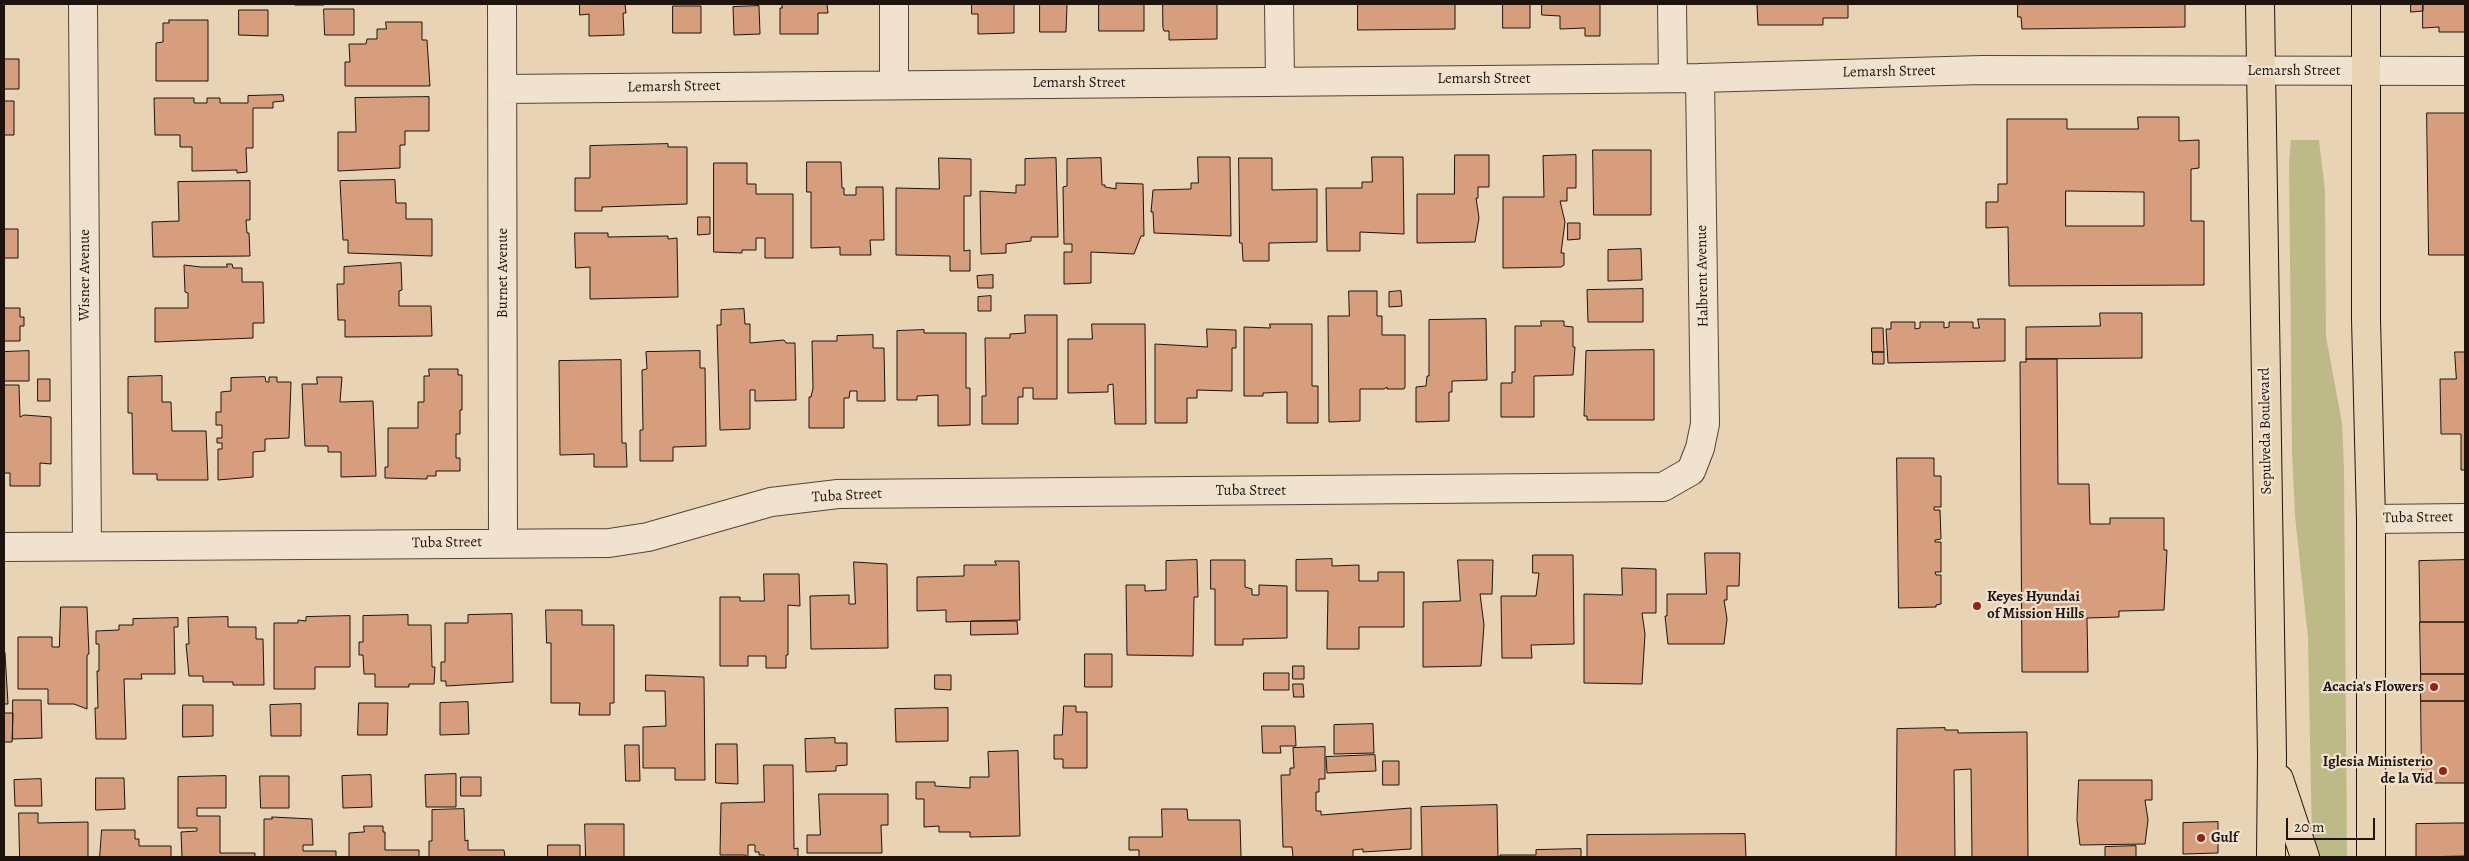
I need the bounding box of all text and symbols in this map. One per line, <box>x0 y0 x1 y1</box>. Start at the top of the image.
street label: Lemarsh Street <box>1842 62 1936 82</box>
street label: Lemarsh Street <box>2247 62 2341 80</box>
street label: Lemarsh Street <box>1437 70 1531 88</box>
street label: Lemarsh Street <box>1032 74 1126 92</box>
street label: Lemarsh Street <box>627 77 721 97</box>
street label: Halbrent Avenue <box>1693 225 1713 327</box>
street label: Burnet Avenue <box>494 228 512 318</box>
street label: Wisner Avenue <box>76 229 94 321</box>
street label: Sepulveda Boulevard <box>2256 367 2276 495</box>
street label: Tuba Street <box>1216 482 1286 500</box>
street label: Tuba Street <box>811 485 883 507</box>
street label: Tuba Street <box>2383 508 2453 528</box>
street label: Tuba Street <box>412 533 482 553</box>
place label: Keyes Hyundai of Mission Hills <box>1987 588 2084 623</box>
marker: Keyes Hyundai of Mission Hills <box>1971 600 1983 612</box>
place label: Acacia's Flowers <box>2323 678 2424 696</box>
marker: Acacia's Flowers <box>2428 681 2440 693</box>
place label: Iglesia Ministerio de la Vid <box>2323 753 2433 788</box>
marker: Iglesia Ministerio de la Vid <box>2437 765 2449 777</box>
scale bar <box>2289 808 2378 840</box>
text: 20 m <box>2294 817 2325 837</box>
place label: Gulf <box>2211 829 2238 847</box>
marker: Gulf <box>2195 832 2207 844</box>

